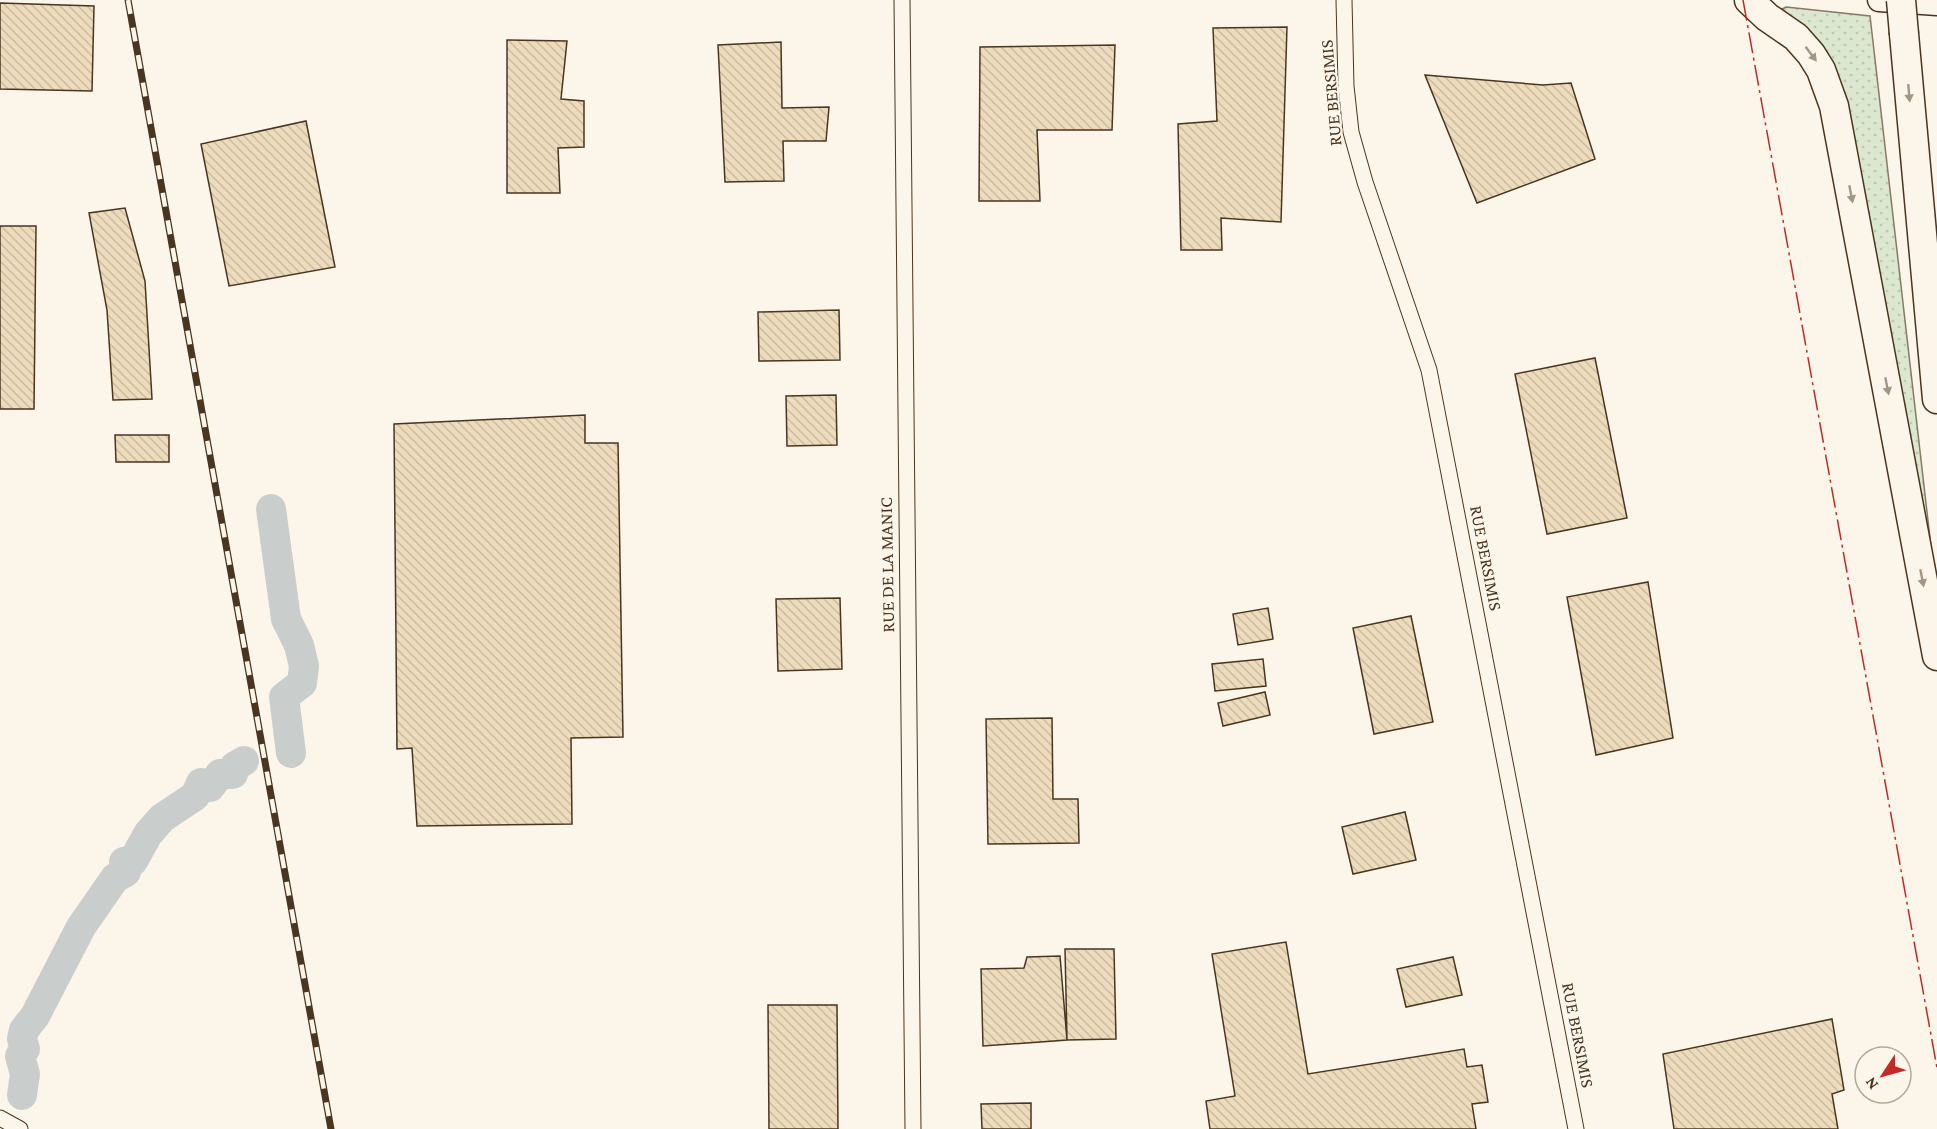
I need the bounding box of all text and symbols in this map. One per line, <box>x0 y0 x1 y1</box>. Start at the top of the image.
street label: RUE BERSIMIS <box>1316 39 1346 147</box>
one-way arrow <box>1805 46 1817 62</box>
one-way arrow <box>1904 83 1914 102</box>
one-way arrow <box>1847 185 1856 204</box>
one-way arrow <box>1883 377 1892 396</box>
street label: RUE DE LA MANIC <box>876 497 898 633</box>
street label: RUE BERSIMIS <box>1466 504 1506 612</box>
one-way arrow <box>1918 568 1927 587</box>
street label: RUE BERSIMIS <box>1558 981 1598 1089</box>
north arrow <box>1853 1045 1913 1105</box>
text: N <box>1861 1074 1881 1093</box>

